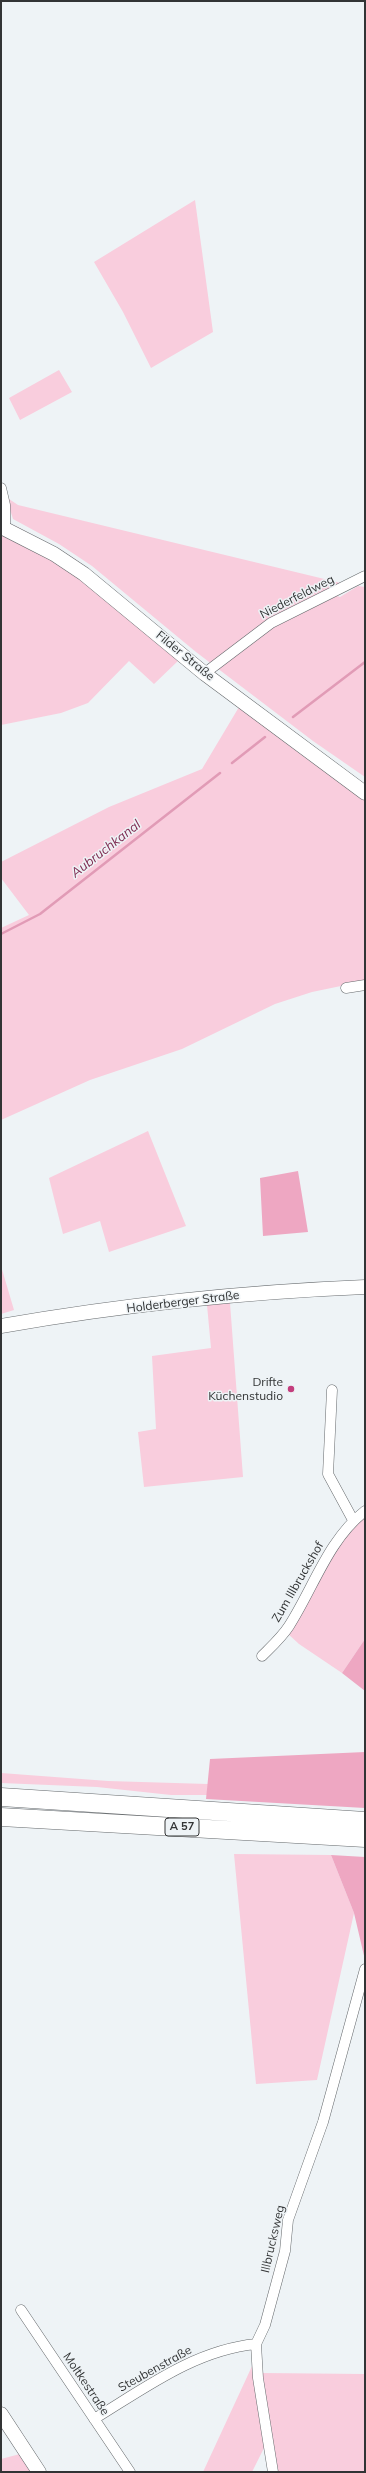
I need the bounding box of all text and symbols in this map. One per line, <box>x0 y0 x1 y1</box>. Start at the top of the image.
street label: Niederfeldweg <box>258 572 336 622</box>
street label: Filder Straße <box>153 628 217 684</box>
water label: Aubruchkanal <box>68 817 144 881</box>
street label: Holderberger Straße <box>126 1288 240 1316</box>
place label: Drifte Küchenstudio <box>208 1375 283 1403</box>
marker: Drifte Küchenstudio <box>286 1384 296 1394</box>
street label: Zum Illbruckshof <box>269 1539 327 1625</box>
road number: A 57 <box>165 1818 199 1836</box>
street label: Illbrucksweg <box>258 2204 288 2274</box>
street label: Steubenstraße <box>116 2343 194 2395</box>
street label: Moltkestraße <box>60 2350 112 2418</box>

